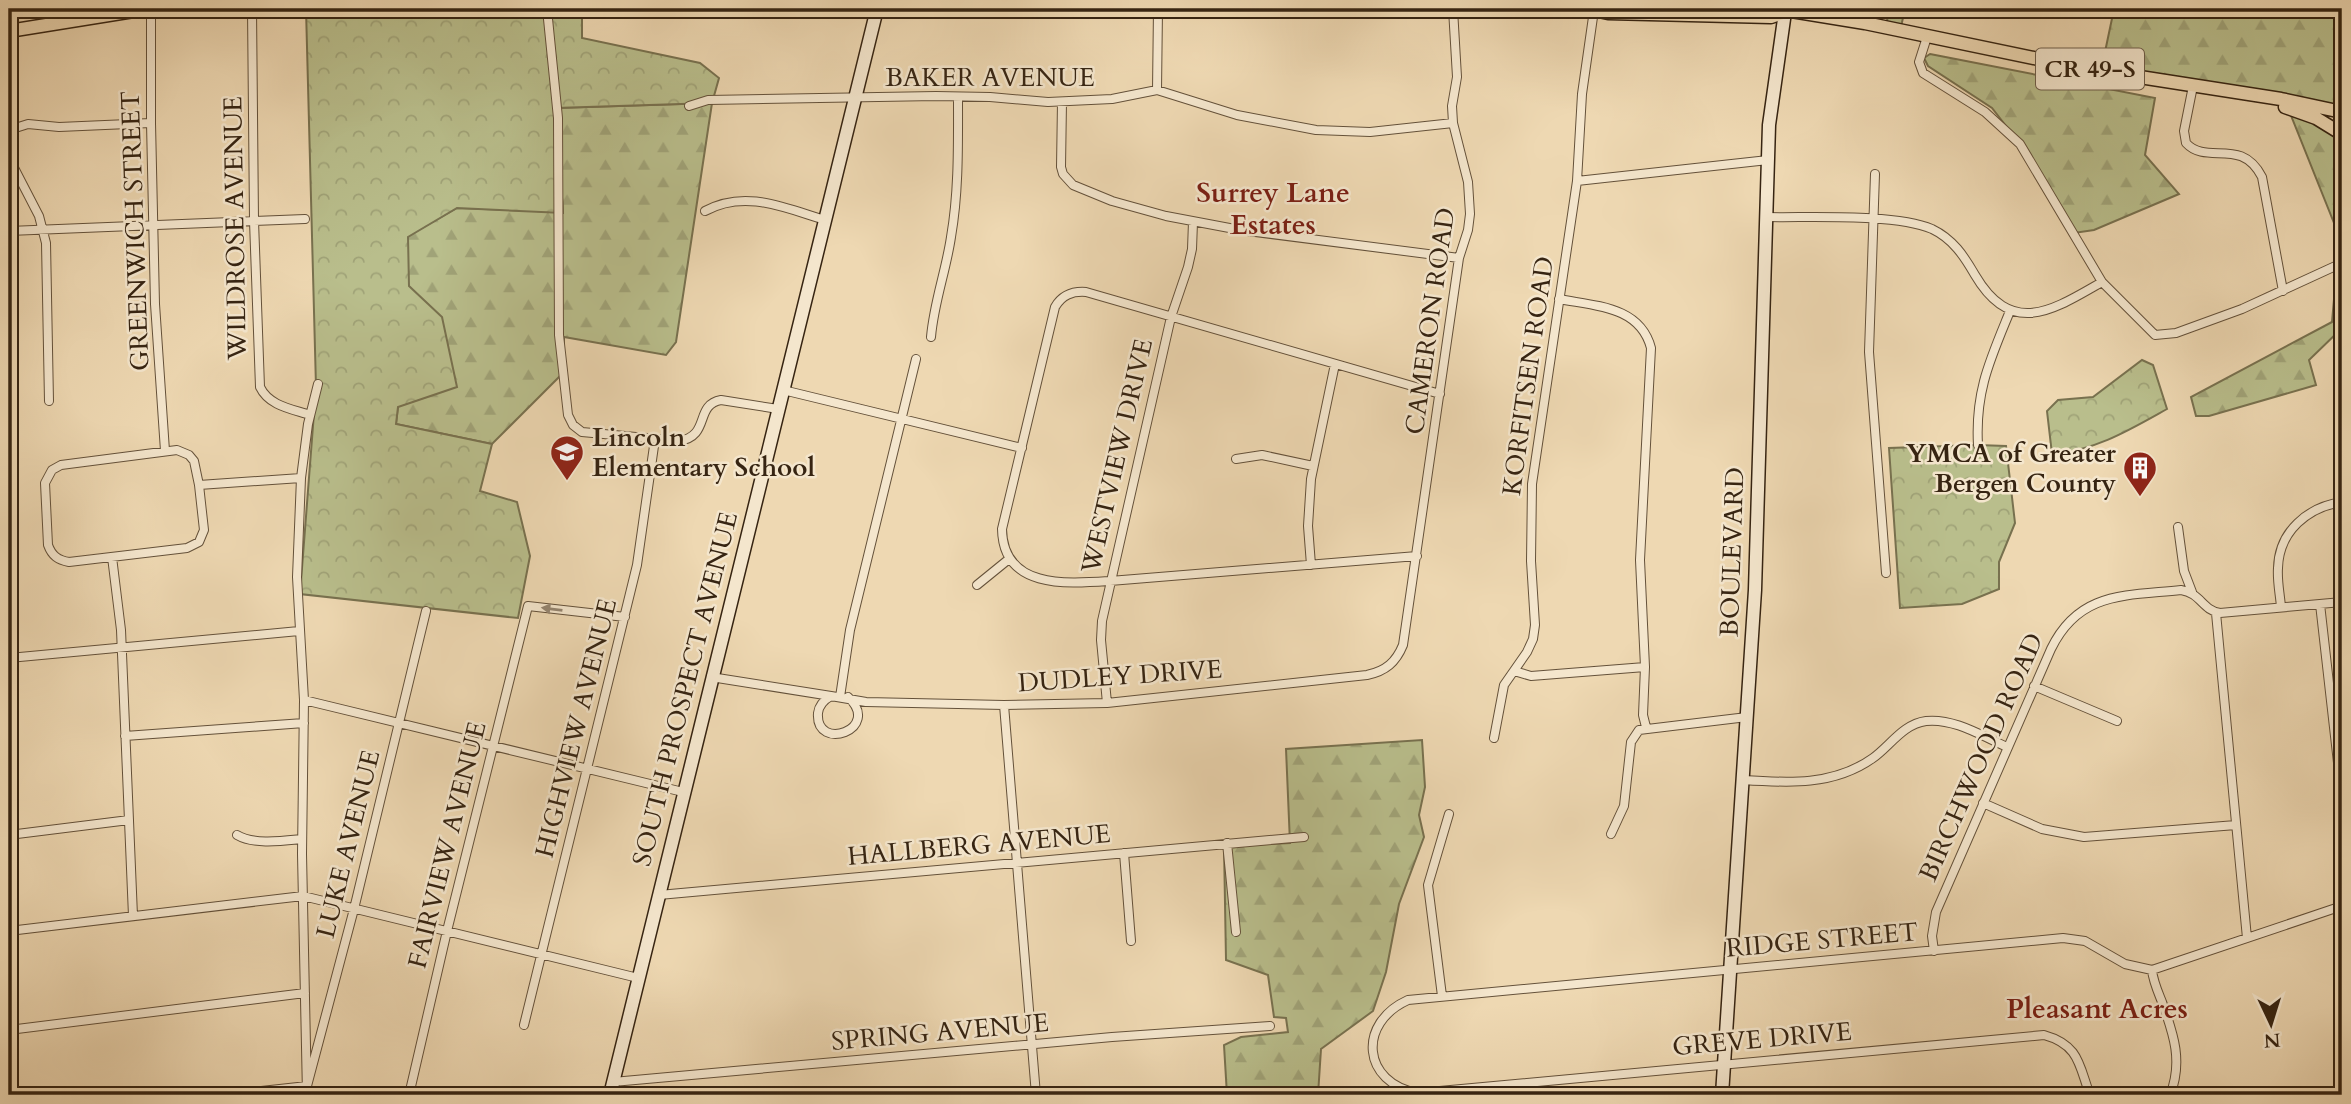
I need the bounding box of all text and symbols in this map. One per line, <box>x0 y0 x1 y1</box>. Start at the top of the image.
road number: CR 49-S <box>2036 48 2144 90</box>
street label: BAKER AVENUE <box>885 60 1095 95</box>
street label: GREENWICH STREET <box>113 90 157 372</box>
street label: WILDROSE AVENUE <box>215 96 255 361</box>
district label: Surrey Lane Estates <box>1196 174 1350 244</box>
street label: CAMERON ROAD <box>1397 205 1463 437</box>
street label: KORFITSEN ROAD <box>1494 254 1562 498</box>
street label: WESTVIEW DRIVE <box>1073 335 1161 578</box>
place label: Lincoln Elementary School <box>592 420 816 485</box>
school or university icon: Lincoln Elementary School <box>548 433 586 482</box>
place label: YMCA of Greater Bergen County <box>1906 436 2117 501</box>
building icon: YMCA of Greater Bergen County <box>2121 449 2159 498</box>
street label: BOULEVARD <box>1712 466 1752 638</box>
street label: SOUTH PROSPECT AVENUE <box>624 508 746 870</box>
street label: HIGHVIEW AVENUE <box>527 595 625 861</box>
one-way arrow <box>541 603 563 614</box>
street label: BIRCHWOOD ROAD <box>1910 627 2052 887</box>
street label: DUDLEY DRIVE <box>1017 651 1223 701</box>
street label: FAIRVIEW AVENUE <box>399 718 495 972</box>
street label: LUKE AVENUE <box>308 746 388 942</box>
street label: HALLBERG AVENUE <box>846 816 1112 874</box>
street label: RIDGE STREET <box>1724 914 1920 966</box>
north arrow <box>2236 988 2306 1058</box>
district label: Pleasant Acres <box>2006 990 2188 1028</box>
street label: SPRING AVENUE <box>830 1005 1050 1059</box>
street label: GREVE DRIVE <box>1671 1014 1853 1064</box>
text: N <box>2262 1026 2281 1054</box>

